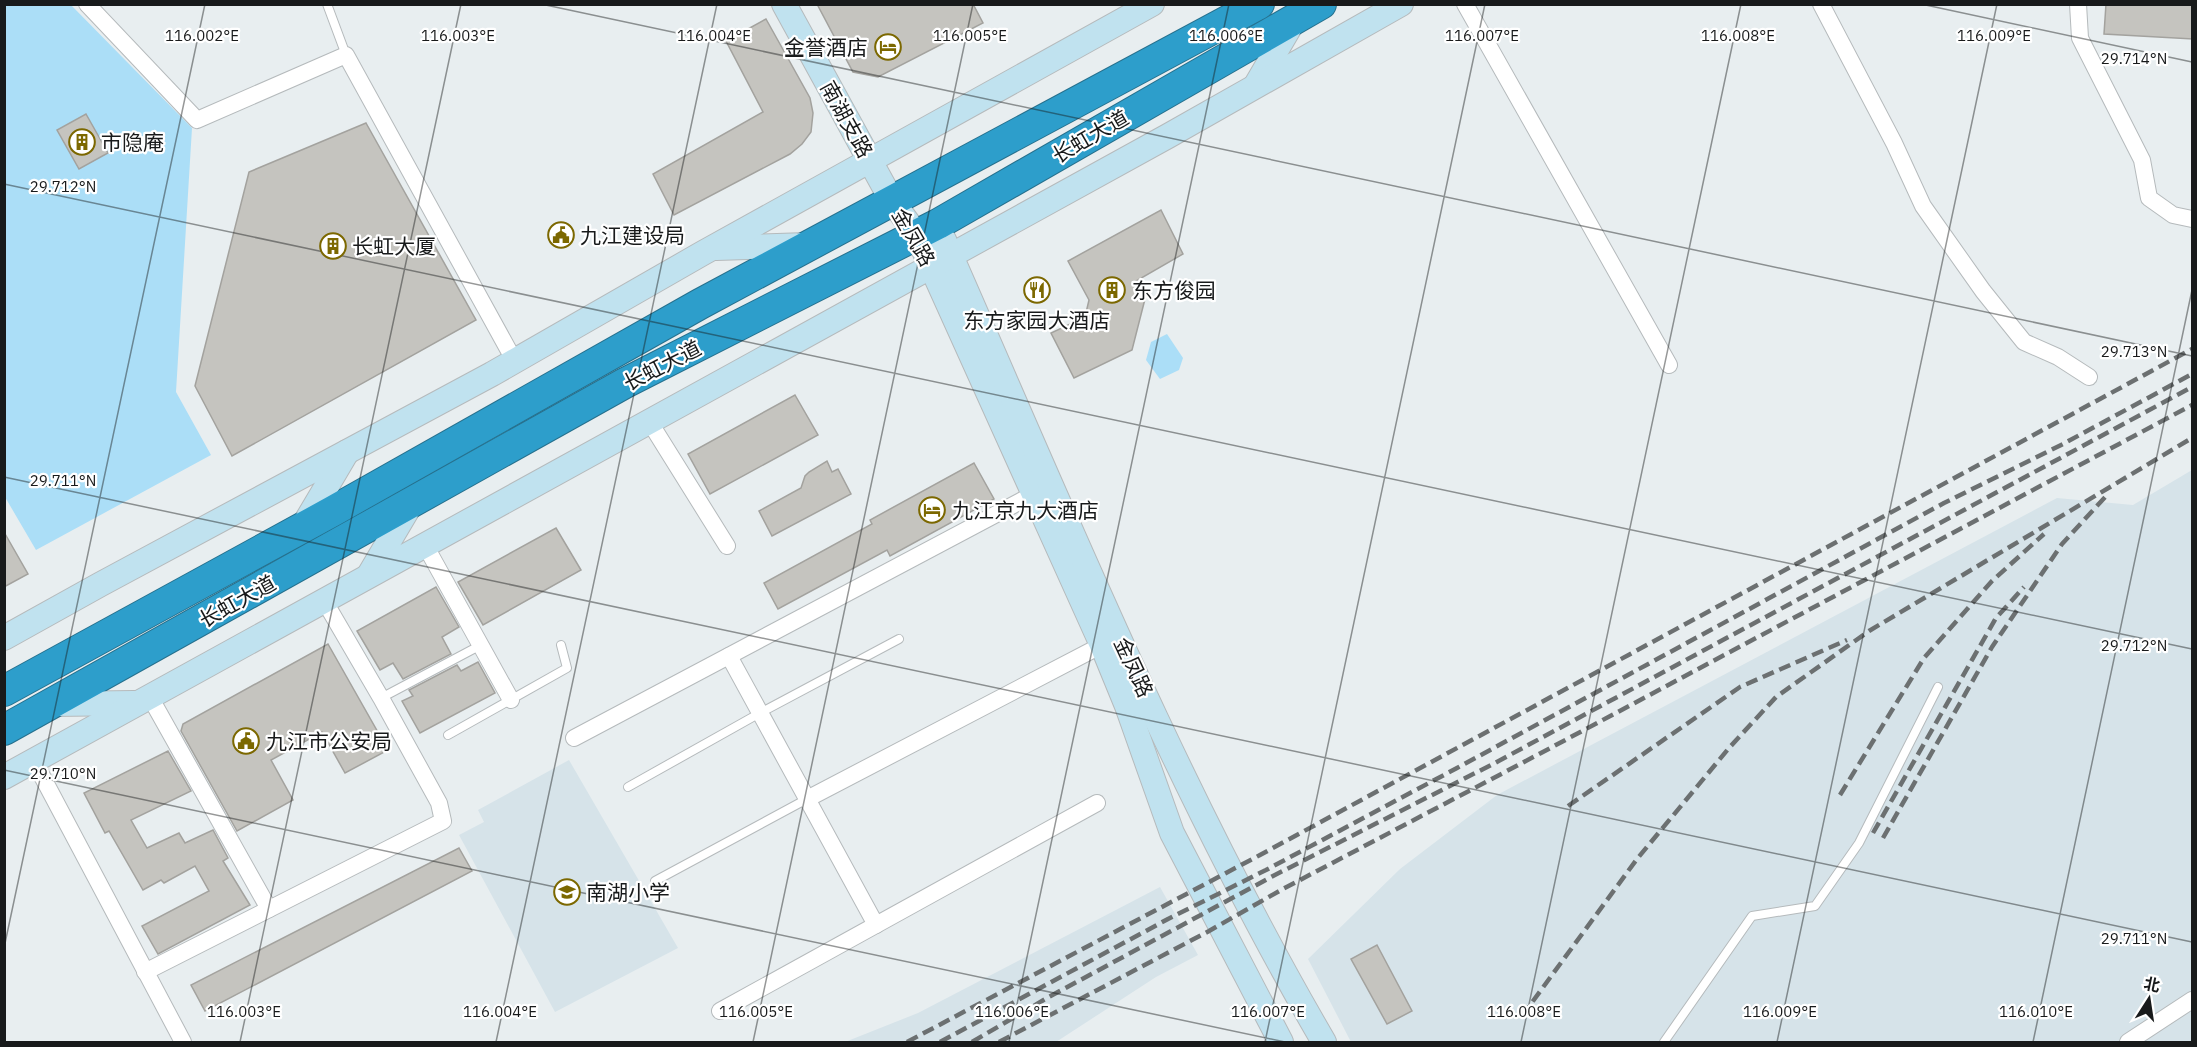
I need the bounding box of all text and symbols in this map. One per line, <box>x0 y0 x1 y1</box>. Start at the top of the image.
text: 116.002°E <box>165 26 239 45</box>
text: 116.003°E <box>421 26 495 45</box>
text: 116.004°E <box>677 26 751 45</box>
text: 116.005°E <box>933 26 1007 45</box>
text: 116.006°E <box>1189 26 1263 45</box>
text: 116.007°E <box>1445 26 1519 45</box>
text: 116.008°E <box>1701 26 1775 45</box>
text: 116.009°E <box>1957 26 2031 45</box>
hotel icon: 金誉酒店 <box>873 32 903 62</box>
place label: 金誉酒店 <box>784 33 868 61</box>
text: 29.714°N <box>2101 49 2167 68</box>
street label: 南湖支路 <box>814 75 880 163</box>
street label: 长虹大道 <box>1047 103 1133 169</box>
building icon: 市隐庵 <box>67 127 97 157</box>
place label: 市隐庵 <box>101 128 164 156</box>
text: 29.712°N <box>30 177 96 196</box>
street label: 金凤路 <box>886 203 942 271</box>
public building icon: 九江建设局 <box>546 220 576 250</box>
place label: 九江建设局 <box>580 221 685 249</box>
building icon: 长虹大厦 <box>318 231 348 261</box>
place label: 长虹大厦 <box>352 232 436 260</box>
restaurant icon: 东方家园大酒店 <box>1022 275 1052 305</box>
building icon: 东方俊园 <box>1097 275 1127 305</box>
place label: 东方俊园 <box>1132 276 1216 304</box>
place label: 东方家园大酒店 <box>964 306 1111 334</box>
street label: 长虹大道 <box>618 333 706 397</box>
text: 29.713°N <box>2101 342 2167 361</box>
text: 29.711°N <box>30 471 96 490</box>
hotel icon: 九江京九大酒店 <box>917 495 947 525</box>
place label: 九江京九大酒店 <box>952 496 1099 524</box>
street label: 长虹大道 <box>193 568 281 634</box>
street label: 金凤路 <box>1108 633 1160 701</box>
text: 29.712°N <box>2101 636 2167 655</box>
public building icon: 九江市公安局 <box>231 726 261 756</box>
place label: 九江市公安局 <box>266 727 392 755</box>
text: 29.710°N <box>30 764 96 783</box>
school or university icon: 南湖小学 <box>552 877 582 907</box>
place label: 南湖小学 <box>586 878 670 906</box>
text: 29.711°N <box>2101 929 2167 948</box>
north arrow <box>2119 969 2179 1029</box>
text: 北 <box>2142 973 2162 996</box>
text: 116.003°E <box>207 1002 281 1021</box>
text: 116.004°E <box>463 1002 537 1021</box>
text: 116.005°E <box>719 1002 793 1021</box>
text: 116.006°E <box>975 1002 1049 1021</box>
text: 116.007°E <box>1231 1002 1305 1021</box>
text: 116.008°E <box>1487 1002 1561 1021</box>
text: 116.009°E <box>1743 1002 1817 1021</box>
text: 116.010°E <box>1999 1002 2073 1021</box>

